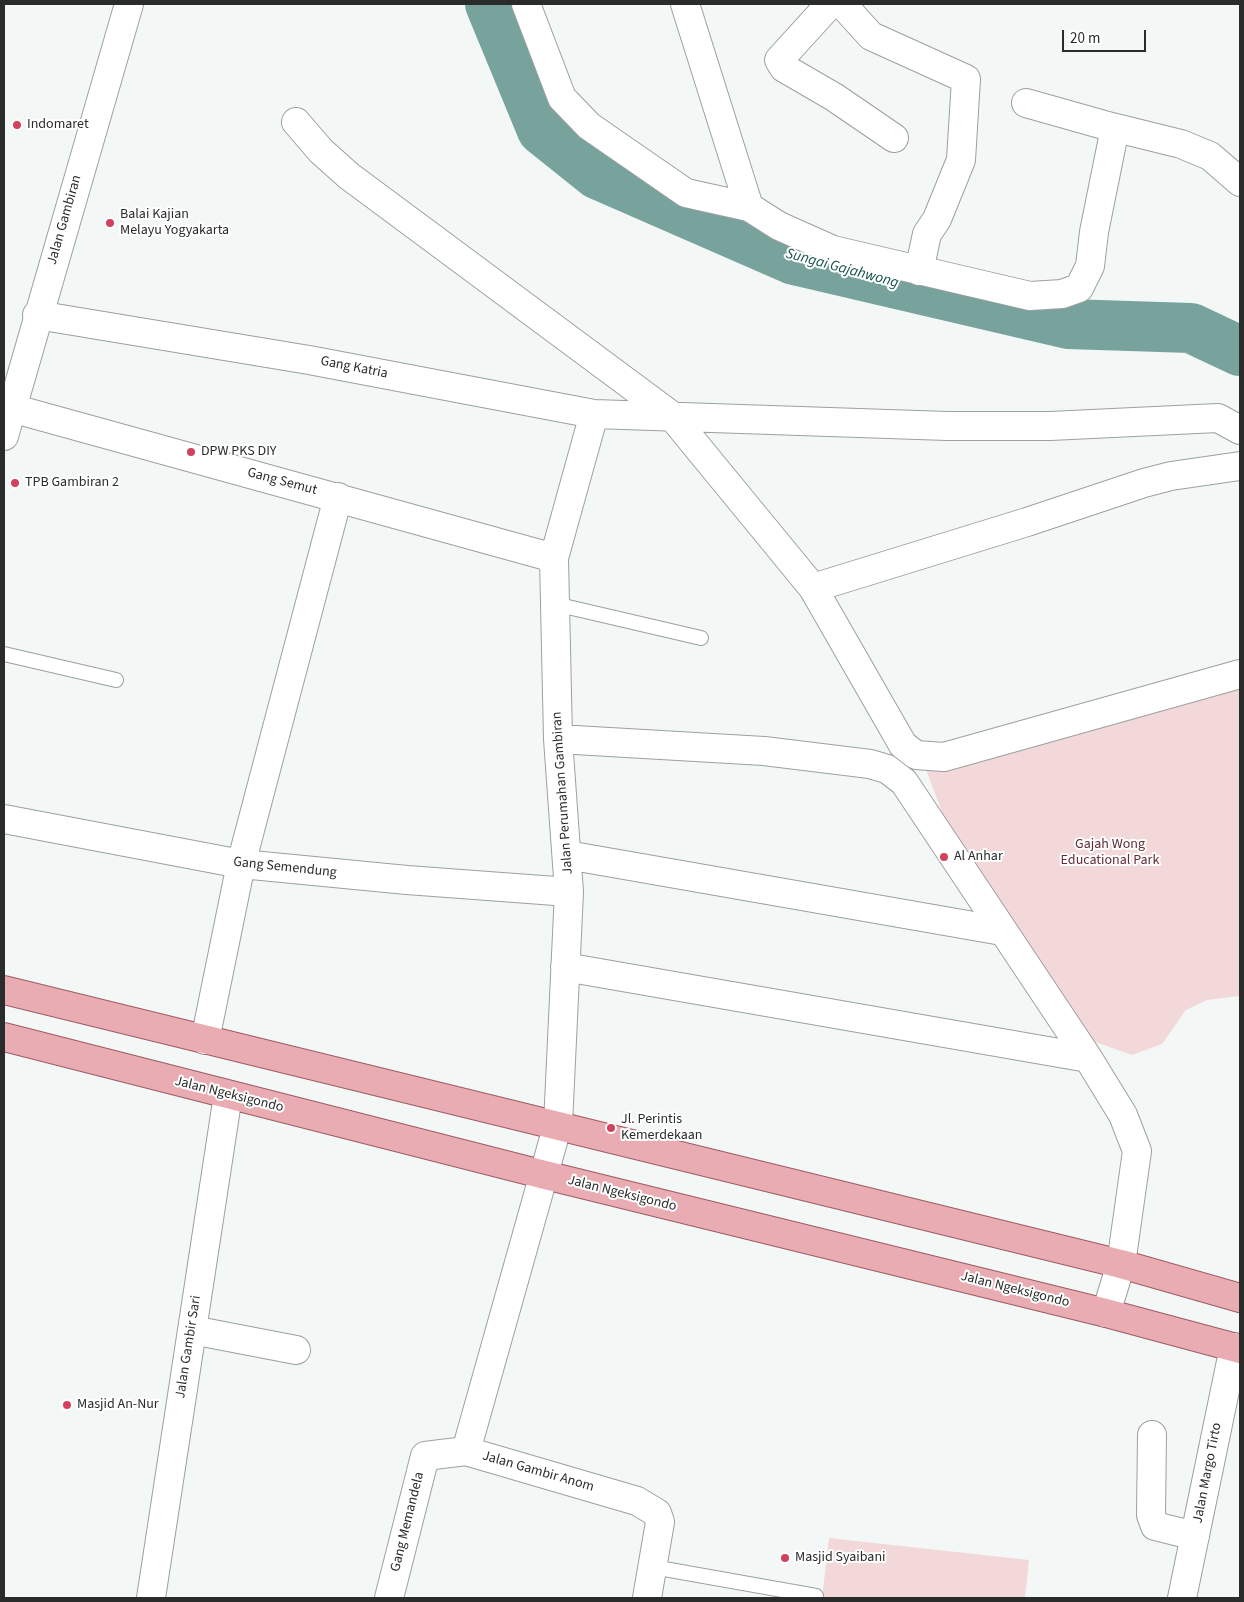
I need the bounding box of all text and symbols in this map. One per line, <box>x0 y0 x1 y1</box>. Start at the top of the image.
scale bar <box>1064 20 1148 52</box>
text: 20 m <box>1070 28 1100 49</box>
place label: Indomaret <box>27 117 89 133</box>
marker: Indomaret <box>11 119 23 131</box>
street label: Jalan Gambiran <box>44 173 86 267</box>
place label: Balai Kajian Melayu Yogyakarta <box>120 207 229 240</box>
marker: Balai Kajian Melayu Yogyakarta <box>104 217 116 229</box>
water label: Sungai Gajahwong <box>784 245 900 293</box>
street label: Gang Katria <box>319 353 389 383</box>
place label: DPW PKS DIY <box>201 444 276 460</box>
marker: DPW PKS DIY <box>185 446 197 458</box>
street label: Gang Semut <box>245 465 319 499</box>
place label: TPB Gambiran 2 <box>25 475 119 491</box>
marker: TPB Gambiran 2 <box>9 477 21 489</box>
street label: Jalan Perumahan Gambiran <box>549 711 577 875</box>
park label: Gajah Wong Educational Park <box>1061 837 1159 870</box>
place label: Al Anhar <box>954 849 1003 865</box>
marker: Al Anhar <box>938 851 950 863</box>
street label: Gang Semendung <box>232 854 338 882</box>
street label: Jalan Ngeksigondo <box>173 1073 285 1117</box>
place label: Jl. Perintis Kemerdekaan <box>621 1112 702 1144</box>
marker: Jl. Perintis Kemerdekaan <box>605 1122 617 1134</box>
street label: Jalan Ngeksigondo <box>566 1172 678 1216</box>
street label: Jalan Ngeksigondo <box>959 1268 1071 1312</box>
street label: Jalan Gambir Sari <box>173 1294 205 1400</box>
place label: Masjid An-Nur <box>77 1397 159 1413</box>
marker: Masjid An-Nur <box>61 1399 73 1411</box>
street label: Jalan Margo Tirto <box>1190 1421 1226 1525</box>
street label: Jalan Gambir Anom <box>480 1448 596 1496</box>
street label: Gang Memandela <box>388 1470 428 1574</box>
place label: Masjid Syaibani <box>795 1550 886 1566</box>
marker: Masjid Syaibani <box>779 1552 791 1564</box>

